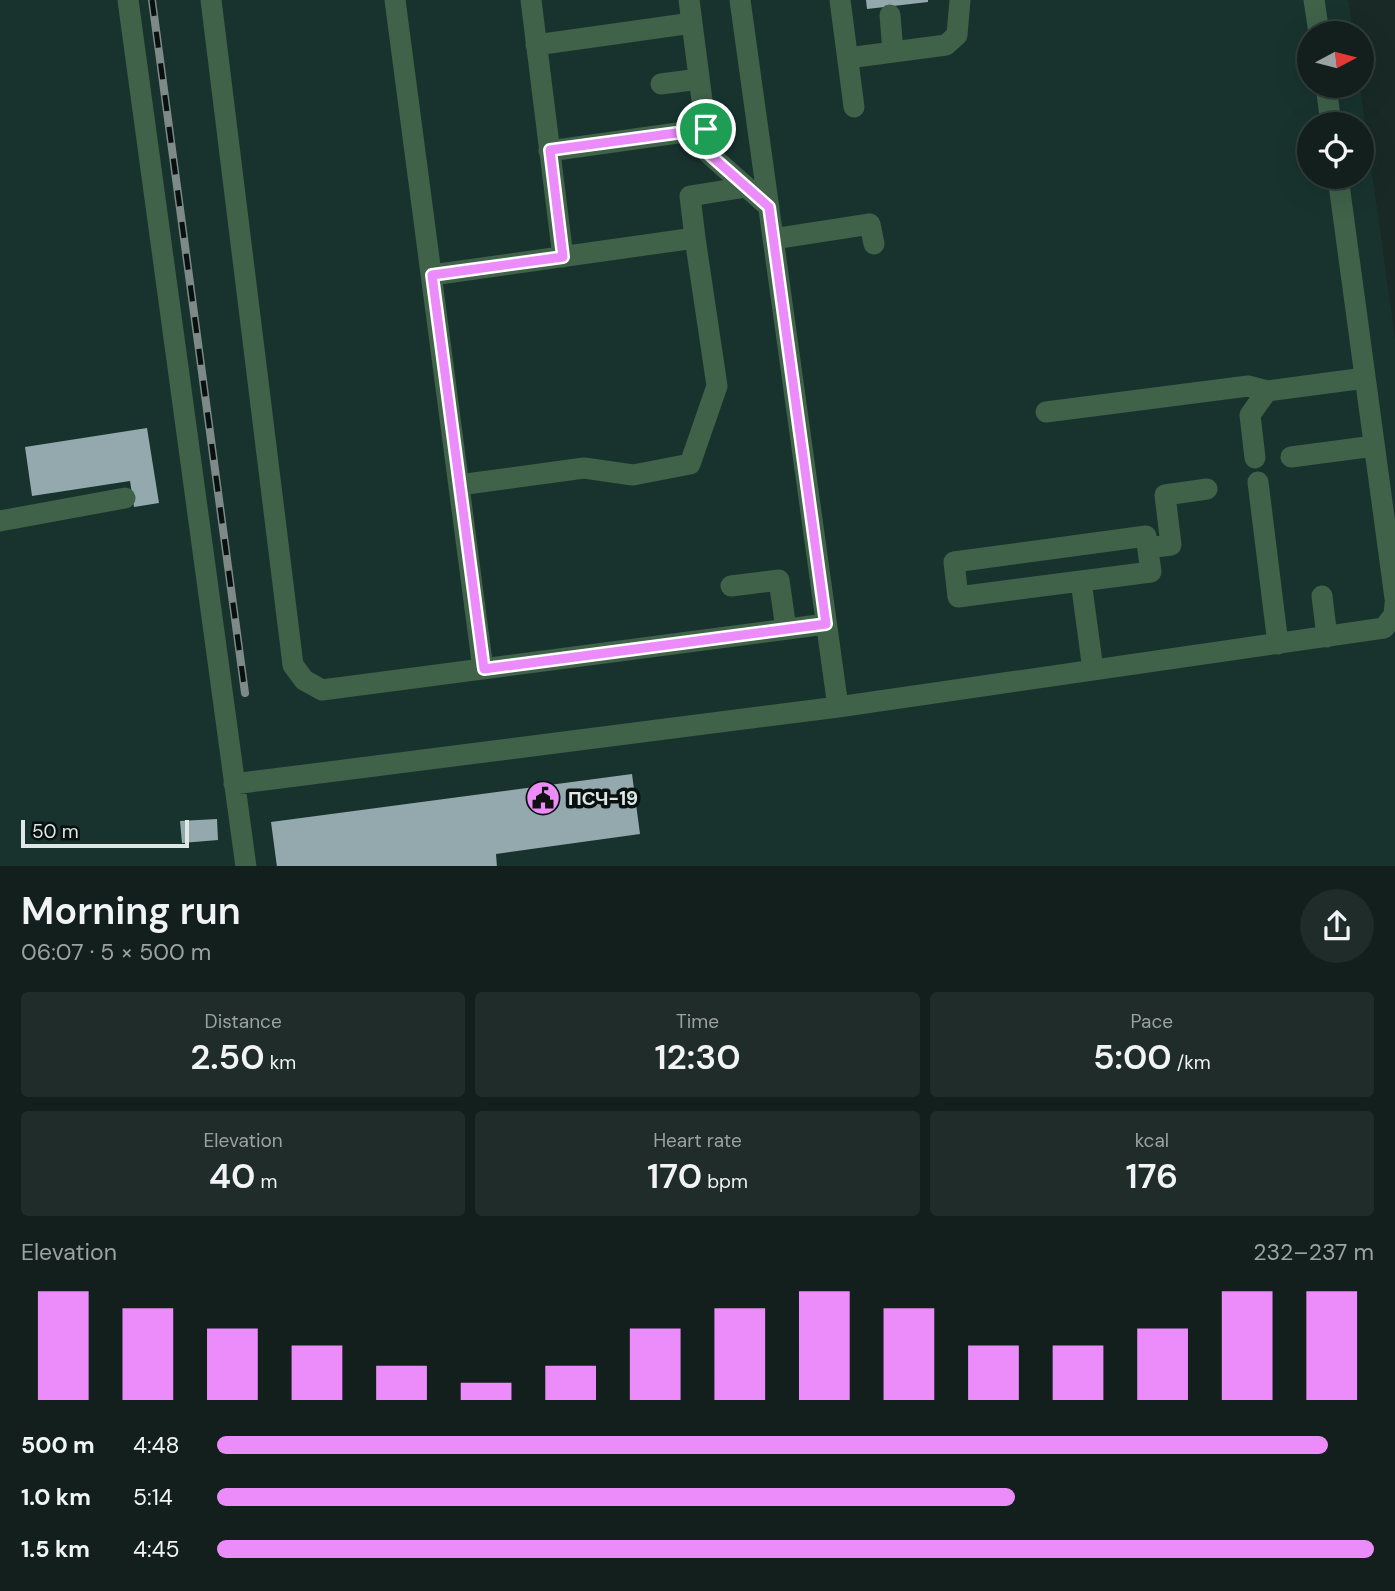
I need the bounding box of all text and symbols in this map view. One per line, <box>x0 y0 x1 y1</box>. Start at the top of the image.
north arrow <box>1297 21 1374 98</box>
map controls <box>1297 21 1374 189</box>
pin <box>676 99 736 159</box>
icon: arrive <box>687 110 725 148</box>
button: locate <box>1297 112 1374 189</box>
public building icon: ПСЧ-19 <box>524 779 562 817</box>
place label: ПСЧ-19 <box>568 786 638 811</box>
scale bar <box>21 818 189 849</box>
text: 50 m <box>32 819 79 844</box>
text: Morning run <box>21 886 241 936</box>
button: share <box>1300 889 1374 963</box>
text: 06:07 · 5 × 500 m <box>21 937 211 967</box>
text: Distance <box>205 1009 282 1034</box>
text: Time <box>676 1009 719 1034</box>
text: Pace <box>1131 1009 1173 1034</box>
text: 2.50 <box>190 1034 265 1080</box>
text: 12:30 <box>654 1034 741 1080</box>
text: 5:00 <box>1093 1034 1172 1080</box>
text: km <box>265 1050 296 1075</box>
text: /km <box>1172 1050 1211 1075</box>
text: Elevation <box>204 1128 283 1153</box>
text: Heart rate <box>653 1128 742 1153</box>
text: kcal <box>1135 1128 1169 1153</box>
text: 40 <box>209 1153 256 1199</box>
text: 170 <box>647 1153 702 1199</box>
text: 176 <box>1126 1153 1178 1199</box>
text: m <box>256 1169 278 1194</box>
text: bpm <box>702 1169 748 1194</box>
text: Elevation <box>21 1237 117 1267</box>
text: 232–237 m <box>1253 1237 1374 1267</box>
text: 500 m <box>21 1430 95 1460</box>
text: 4:48 <box>133 1430 180 1460</box>
text: 1.0 km <box>21 1482 91 1512</box>
text: 5:14 <box>133 1482 173 1512</box>
text: 1.5 km <box>21 1534 90 1564</box>
text: 4:45 <box>133 1534 180 1564</box>

